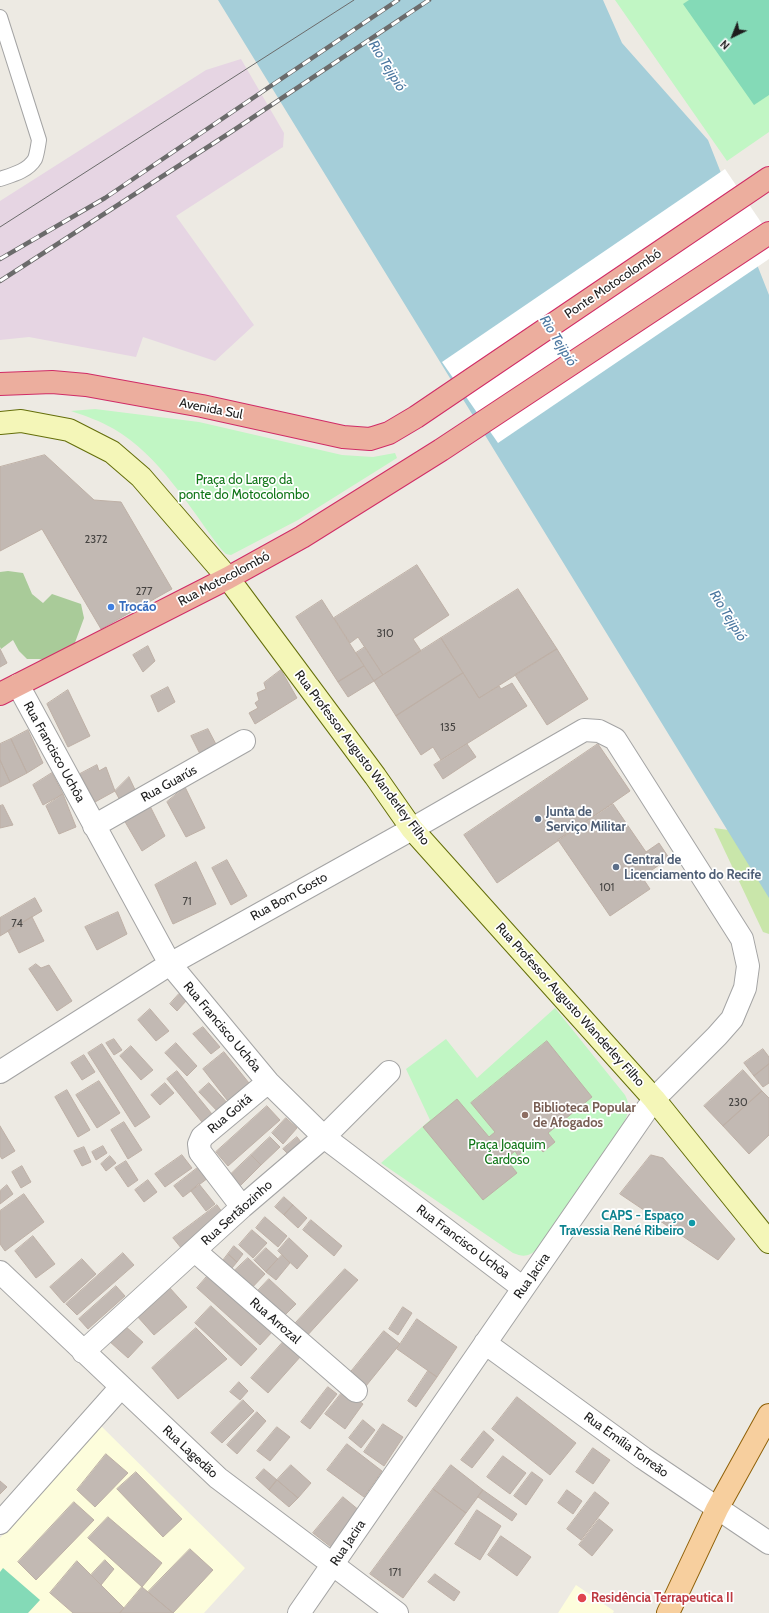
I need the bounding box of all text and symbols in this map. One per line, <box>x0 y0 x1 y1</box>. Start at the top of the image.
north arrow <box>713 16 753 56</box>
water label: Rio Tejipió <box>365 37 409 95</box>
text: N <box>717 37 732 53</box>
street label: Ponte Motocolombó <box>562 246 664 322</box>
water label: Rio Tejipió <box>536 312 580 370</box>
street label: Avenida Sul <box>178 395 244 423</box>
park label: Praça do Largo da ponte do Motocolombo <box>179 472 309 503</box>
house number: 2372 <box>84 533 108 547</box>
street label: Rua Motocolombó <box>176 548 272 610</box>
house number: 277 <box>136 585 152 599</box>
water label: Rio Tejipió <box>706 587 750 645</box>
place label: Trocão <box>119 599 157 615</box>
marker: Trocão <box>106 602 116 612</box>
house number: 310 <box>376 627 394 641</box>
street label: Rua Professor Augusto Wanderley Filho <box>291 668 433 848</box>
street label: Rua Francisco Uchôa <box>20 699 88 805</box>
house number: 135 <box>440 721 456 735</box>
street label: Rua Guarús <box>138 762 200 806</box>
place label: Junta de Serviço Militar <box>546 804 626 835</box>
marker: Junta de Serviço Militar <box>533 814 543 824</box>
place label: Central de Licenciamento do Recife <box>624 852 761 883</box>
marker: Central de Licenciamento do Recife <box>611 862 621 872</box>
street label: Rua Bom Gosto <box>248 869 330 925</box>
house number: 101 <box>600 881 614 895</box>
house number: 71 <box>182 895 192 909</box>
house number: 74 <box>11 917 23 931</box>
street label: Rua Professor Augusto Wanderley Filho <box>492 920 648 1090</box>
street label: Rua Francisco Uchôa <box>180 979 264 1075</box>
street label: Rua Goitá <box>205 1091 255 1137</box>
house number: 230 <box>728 1096 748 1110</box>
place label: Biblioteca Popular de Afogados <box>533 1100 636 1131</box>
marker: Biblioteca Popular de Afogados <box>520 1110 530 1120</box>
park label: Praça Joaquim Cardoso <box>468 1137 546 1168</box>
street label: Rua Sertãozinho <box>198 1177 276 1249</box>
street label: Rua Francisco Uchôa <box>413 1202 513 1282</box>
place label: CAPS - Espaço Travessia René Ribeiro <box>560 1208 684 1239</box>
marker: CAPS - Espaço Travessia René Ribeiro <box>687 1218 697 1228</box>
street label: Rua Jacira <box>511 1250 553 1302</box>
street label: Rua Arrozal <box>246 1295 304 1347</box>
street label: Rua Emília Torreão <box>581 1409 671 1481</box>
street label: Rua Lagedão <box>159 1422 221 1482</box>
street label: Rua Jacira <box>327 1517 369 1569</box>
house number: 171 <box>389 1566 401 1580</box>
place label: Residência Terrapeutica II <box>591 1590 733 1606</box>
marker: Residência Terrapeutica II <box>576 1592 588 1604</box>

